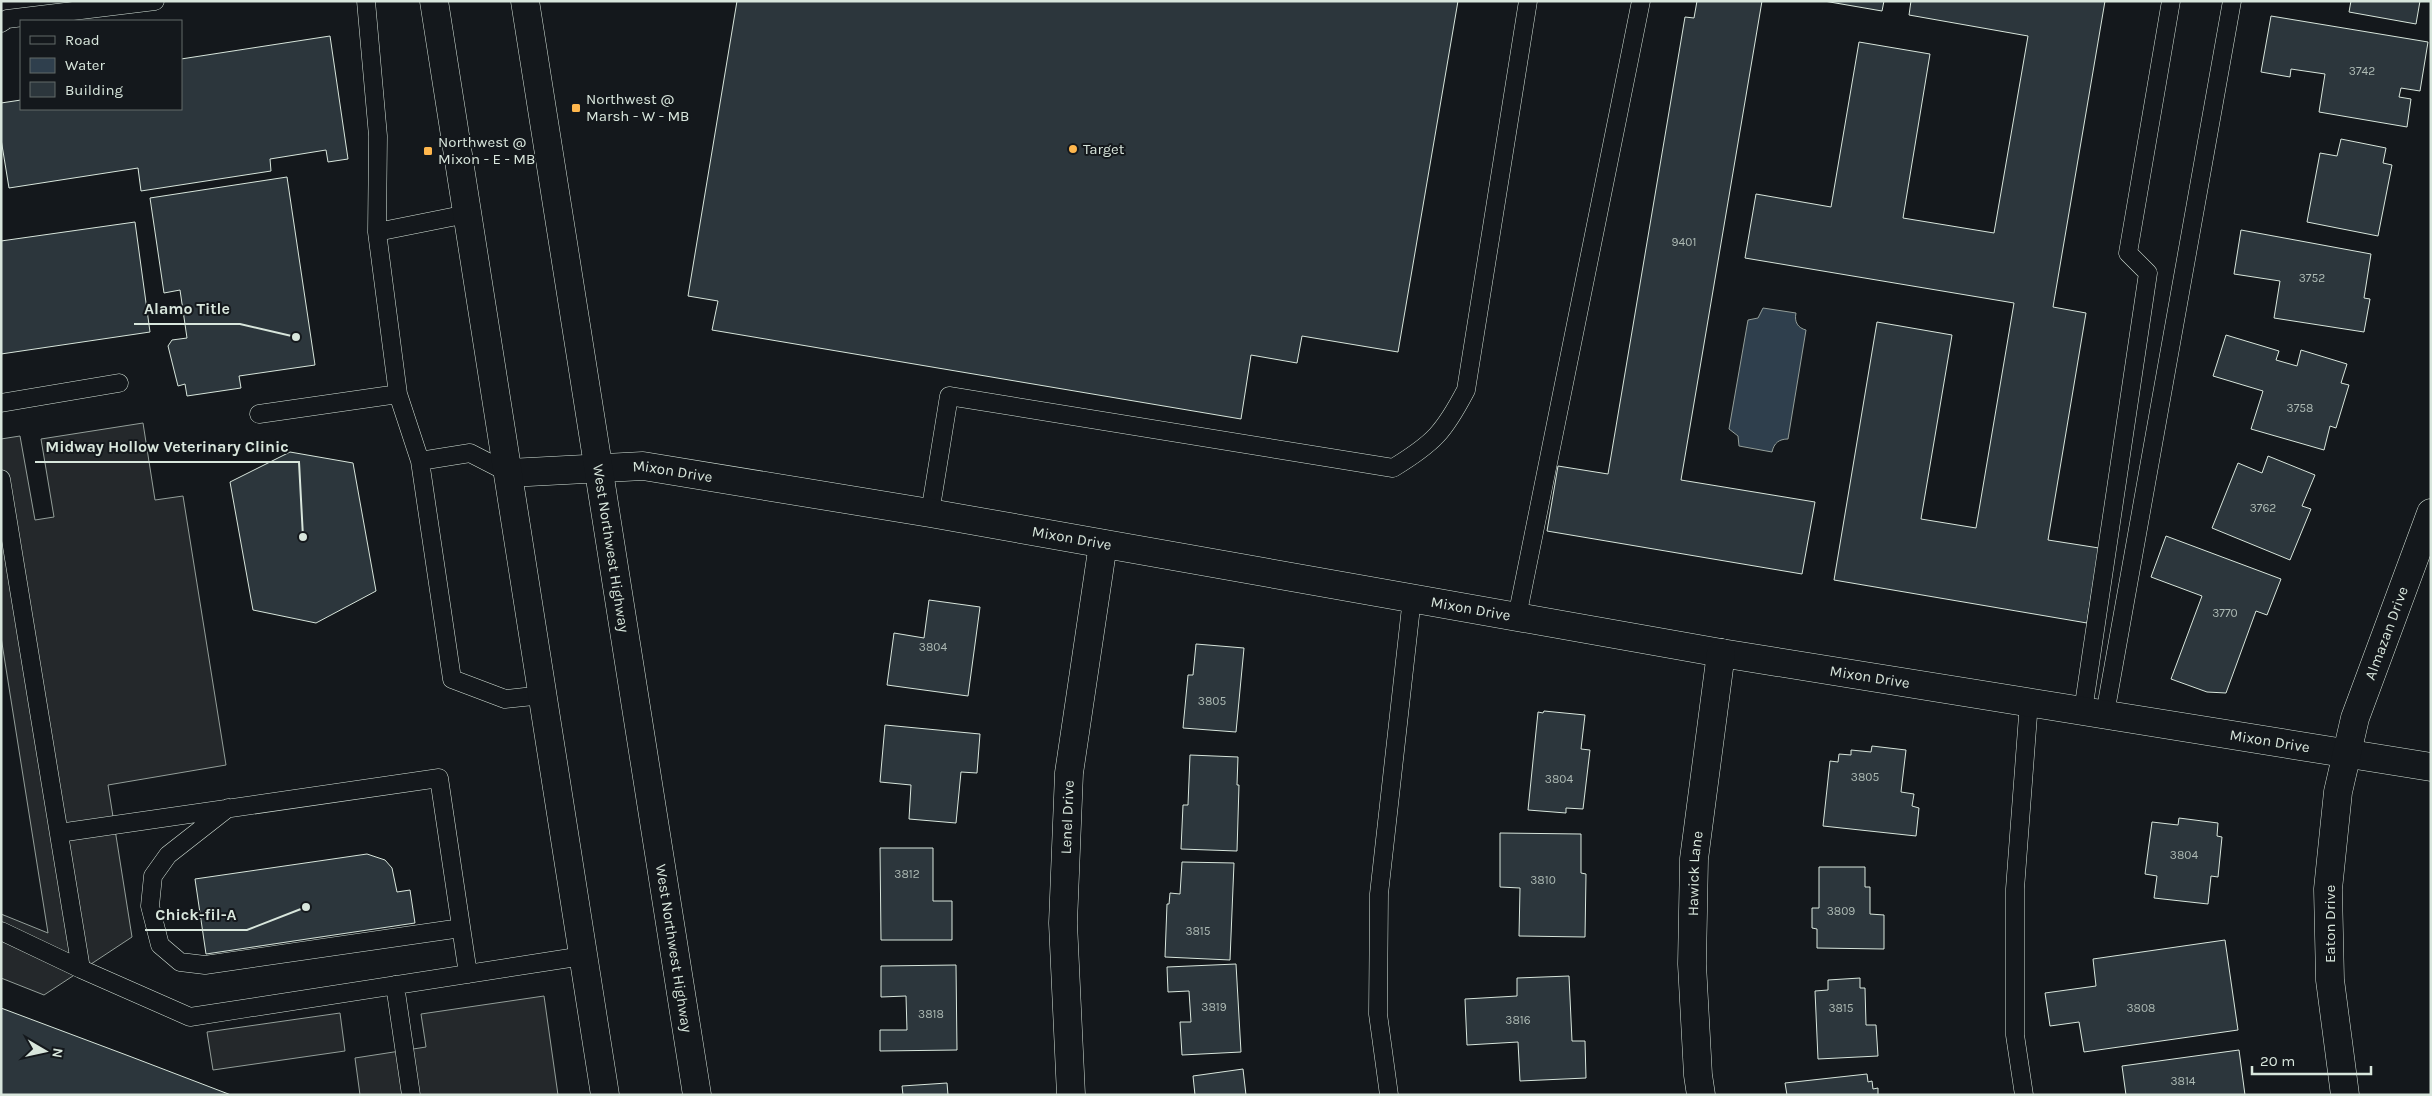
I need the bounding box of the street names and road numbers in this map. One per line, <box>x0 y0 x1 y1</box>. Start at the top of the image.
street label: Mixon Drive <box>632 457 714 486</box>
street label: West Northwest Highway <box>589 463 633 634</box>
street label: Mixon Drive <box>1030 522 1113 554</box>
street label: Almazan Drive <box>2361 584 2412 682</box>
street label: Mixon Drive <box>1429 593 1512 625</box>
street label: Mixon Drive <box>1828 662 1911 692</box>
street label: Mixon Drive <box>2228 726 2311 756</box>
street label: Lenel Drive <box>1057 780 1078 855</box>
street label: Hawick Lane <box>1684 830 1707 916</box>
street label: West Northwest Highway <box>652 863 696 1034</box>
street label: Eaton Drive <box>2321 885 2339 963</box>

